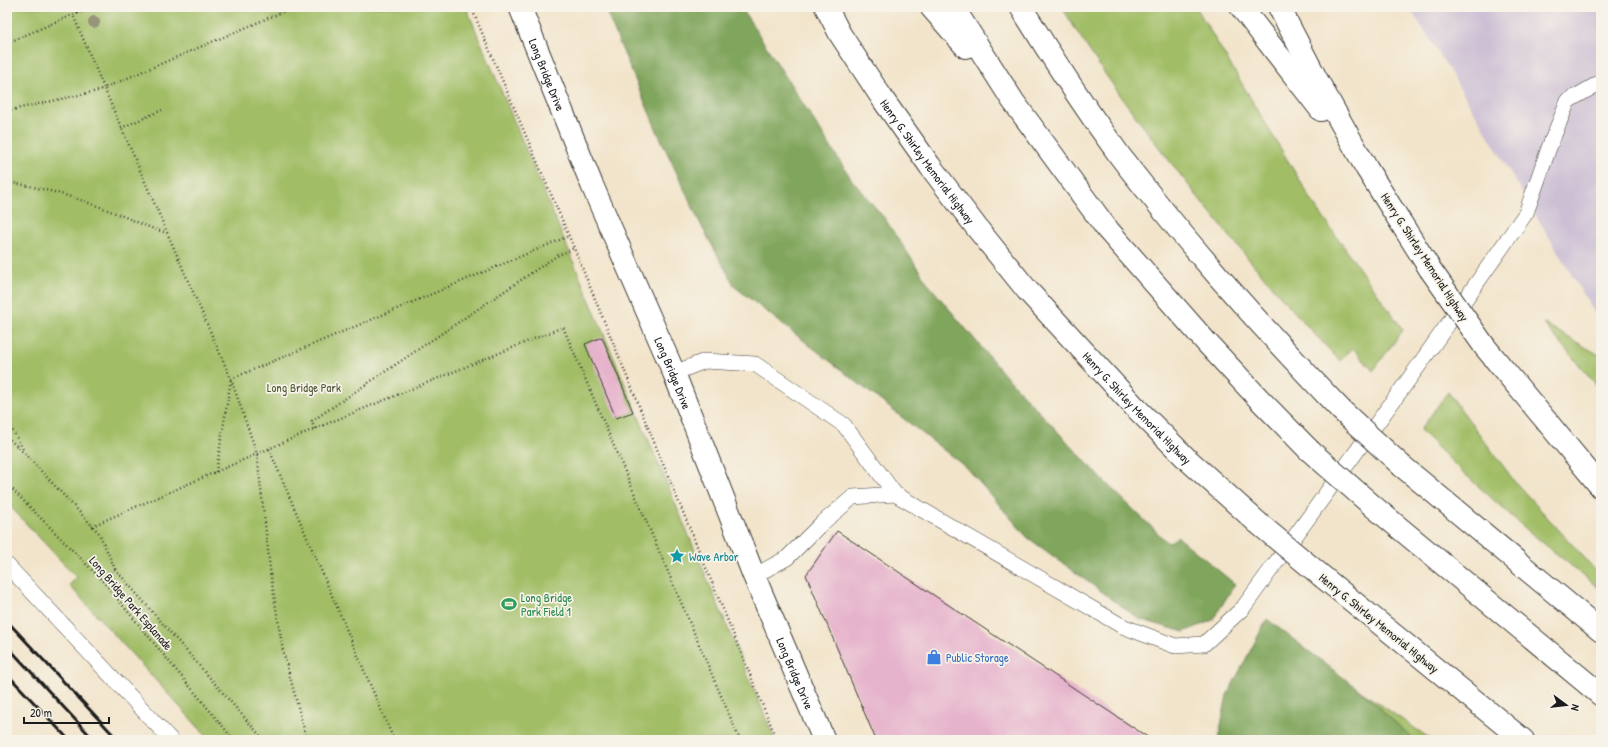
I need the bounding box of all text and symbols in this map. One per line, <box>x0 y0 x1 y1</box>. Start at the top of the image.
street label: Long Bridge Drive <box>525 36 570 114</box>
street label: Henry G. Shirley Memorial Highway <box>877 96 979 227</box>
street label: Henry G. Shirley Memorial Highway <box>1377 190 1473 324</box>
street label: Long Bridge Drive <box>651 334 696 412</box>
street label: Henry G. Shirley Memorial Highway <box>1079 348 1195 468</box>
park label: Long Bridge Park <box>267 379 341 396</box>
place icon: Wave Arbor <box>668 547 686 565</box>
place label: Wave Arbor <box>689 548 739 565</box>
street label: Long Bridge Park Esplanade <box>85 552 177 654</box>
street label: Henry G. Shirley Memorial Highway <box>1315 569 1443 677</box>
place label: Long Bridge Park Field 1 <box>521 589 572 620</box>
sports icon: Long Bridge Park Field 1 <box>500 595 518 613</box>
street label: Long Bridge Drive <box>773 635 818 712</box>
shop icon: Public Storage <box>925 648 943 666</box>
place label: Public Storage <box>946 649 1009 666</box>
north arrow <box>1546 685 1586 725</box>
scale bar <box>24 699 109 725</box>
text: N <box>1568 703 1583 712</box>
text: 20 m <box>30 704 52 721</box>

